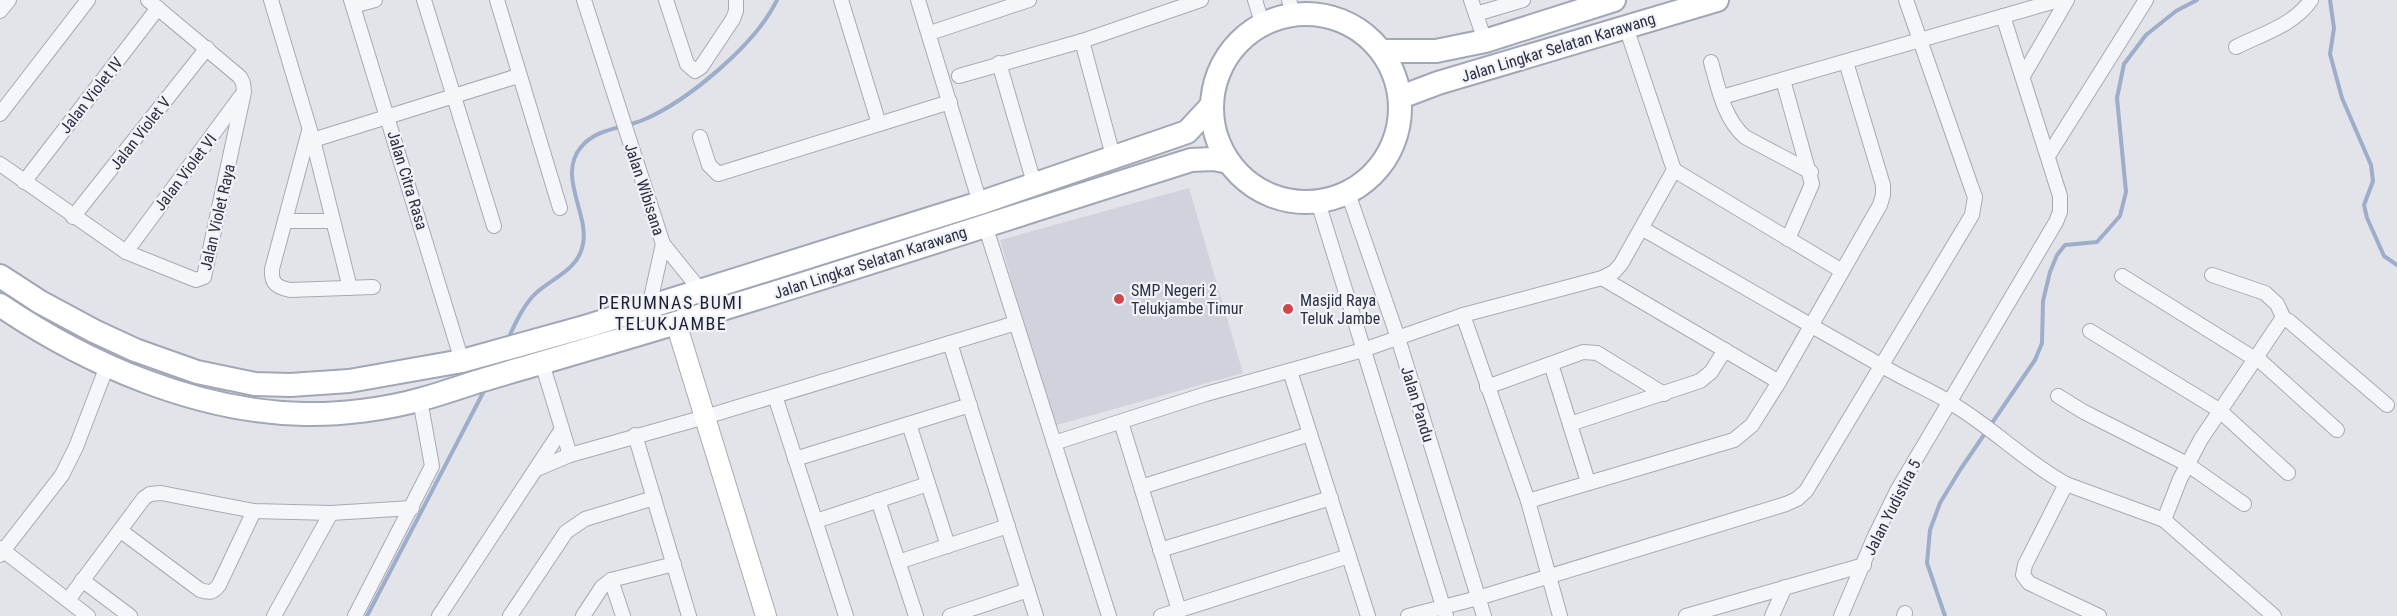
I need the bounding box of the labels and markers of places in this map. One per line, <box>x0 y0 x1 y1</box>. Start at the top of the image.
place label: SMP Negeri 2 Telukjambe Timur <box>1131 281 1244 318</box>
place label: Masjid Raya Teluk Jambe <box>1300 291 1380 328</box>
marker: SMP Negeri 2 Telukjambe Timur <box>1112 292 1126 306</box>
marker: Masjid Raya Teluk Jambe <box>1281 302 1295 316</box>

